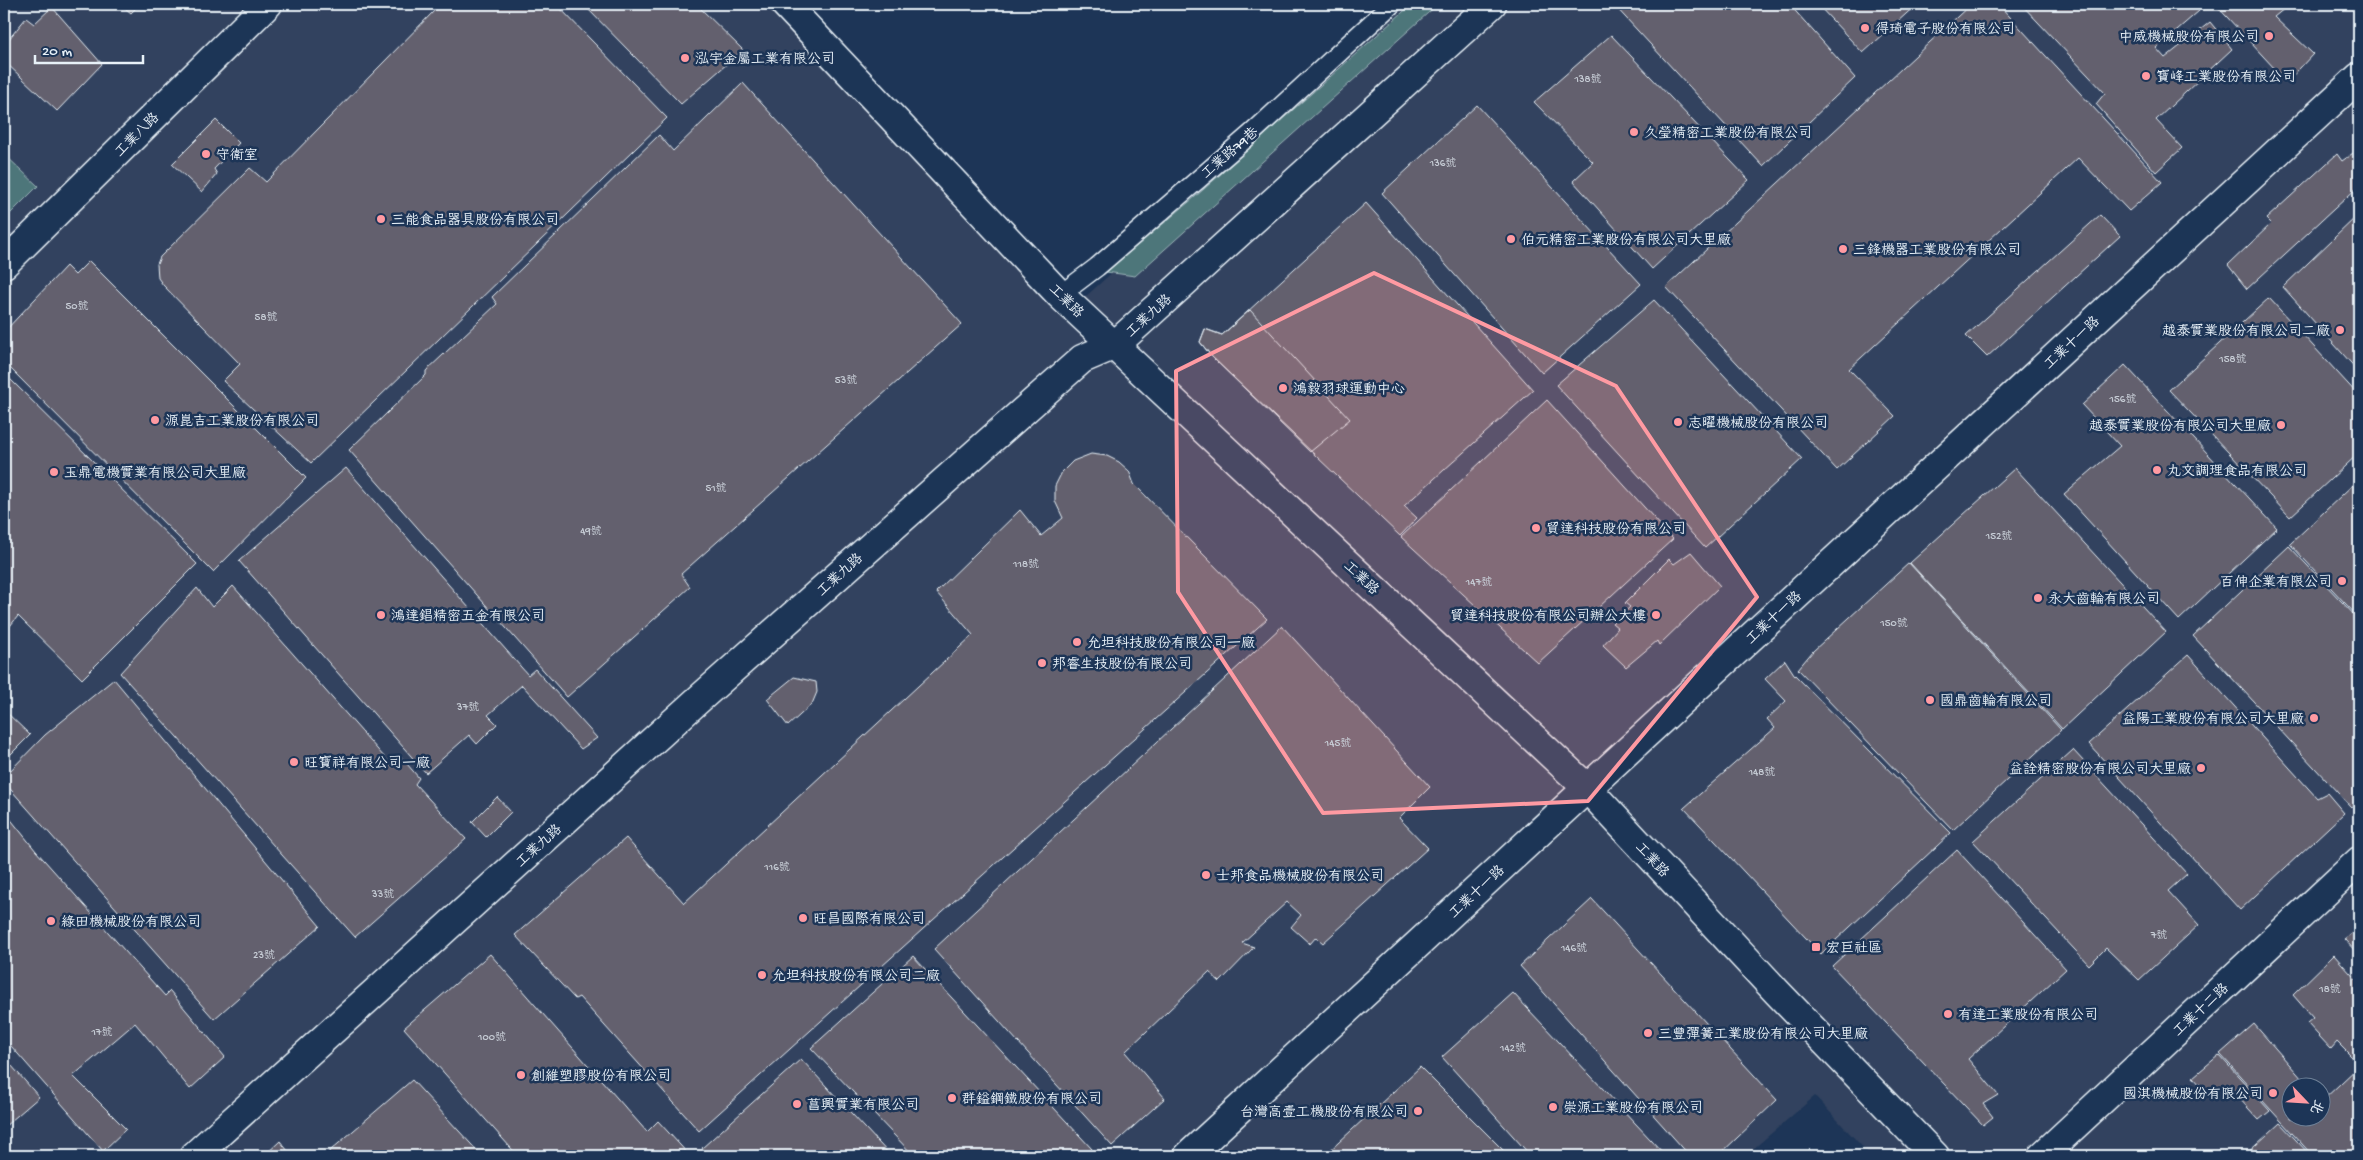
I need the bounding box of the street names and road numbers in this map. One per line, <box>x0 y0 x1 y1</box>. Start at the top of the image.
street label: 工業八路 <box>111 109 164 162</box>
street label: 工業路79巷 <box>1198 123 1263 183</box>
street label: 工業路 <box>1044 280 1087 323</box>
street label: 工業九路 <box>1123 291 1176 342</box>
street label: 工業十一路 <box>2041 313 2104 374</box>
street label: 工業九路 <box>814 550 867 601</box>
street label: 工業路 <box>1339 558 1382 599</box>
street label: 工業十一路 <box>1743 588 1806 649</box>
street label: 工業九路 <box>513 821 566 872</box>
street label: 工業路 <box>1631 839 1672 882</box>
street label: 工業十一路 <box>1446 862 1509 923</box>
street label: 工業十二路 <box>2170 980 2233 1041</box>

